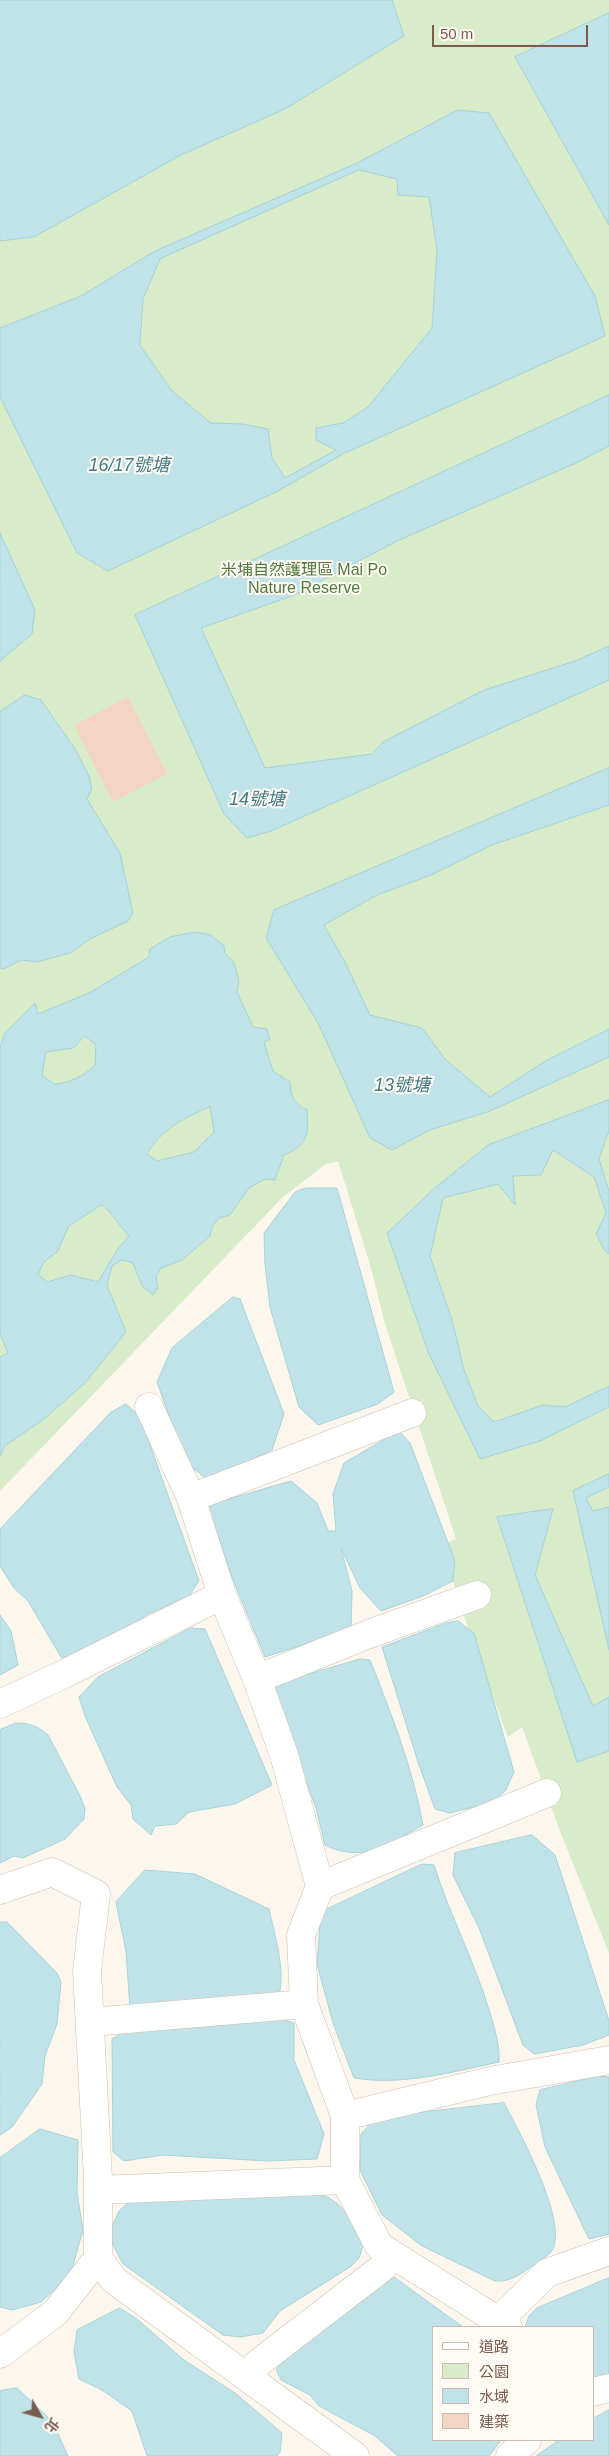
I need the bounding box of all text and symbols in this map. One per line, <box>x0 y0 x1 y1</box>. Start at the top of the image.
scale bar <box>434 15 590 47</box>
text: 50 m <box>440 25 473 42</box>
water label: 16/17號塘 <box>88 455 170 477</box>
park label: 米埔自然護理區 Mai Po Nature Reserve <box>221 561 387 599</box>
water label: 14號塘 <box>229 789 285 811</box>
water label: 13號塘 <box>374 1075 430 1097</box>
legend <box>432 2326 594 2441</box>
text: 道路 <box>479 2338 509 2355</box>
text: 公園 <box>479 2363 509 2380</box>
text: 水域 <box>479 2388 509 2405</box>
north arrow <box>15 2391 65 2441</box>
text: 建築 <box>479 2413 509 2430</box>
text: 北 <box>41 2415 62 2436</box>

